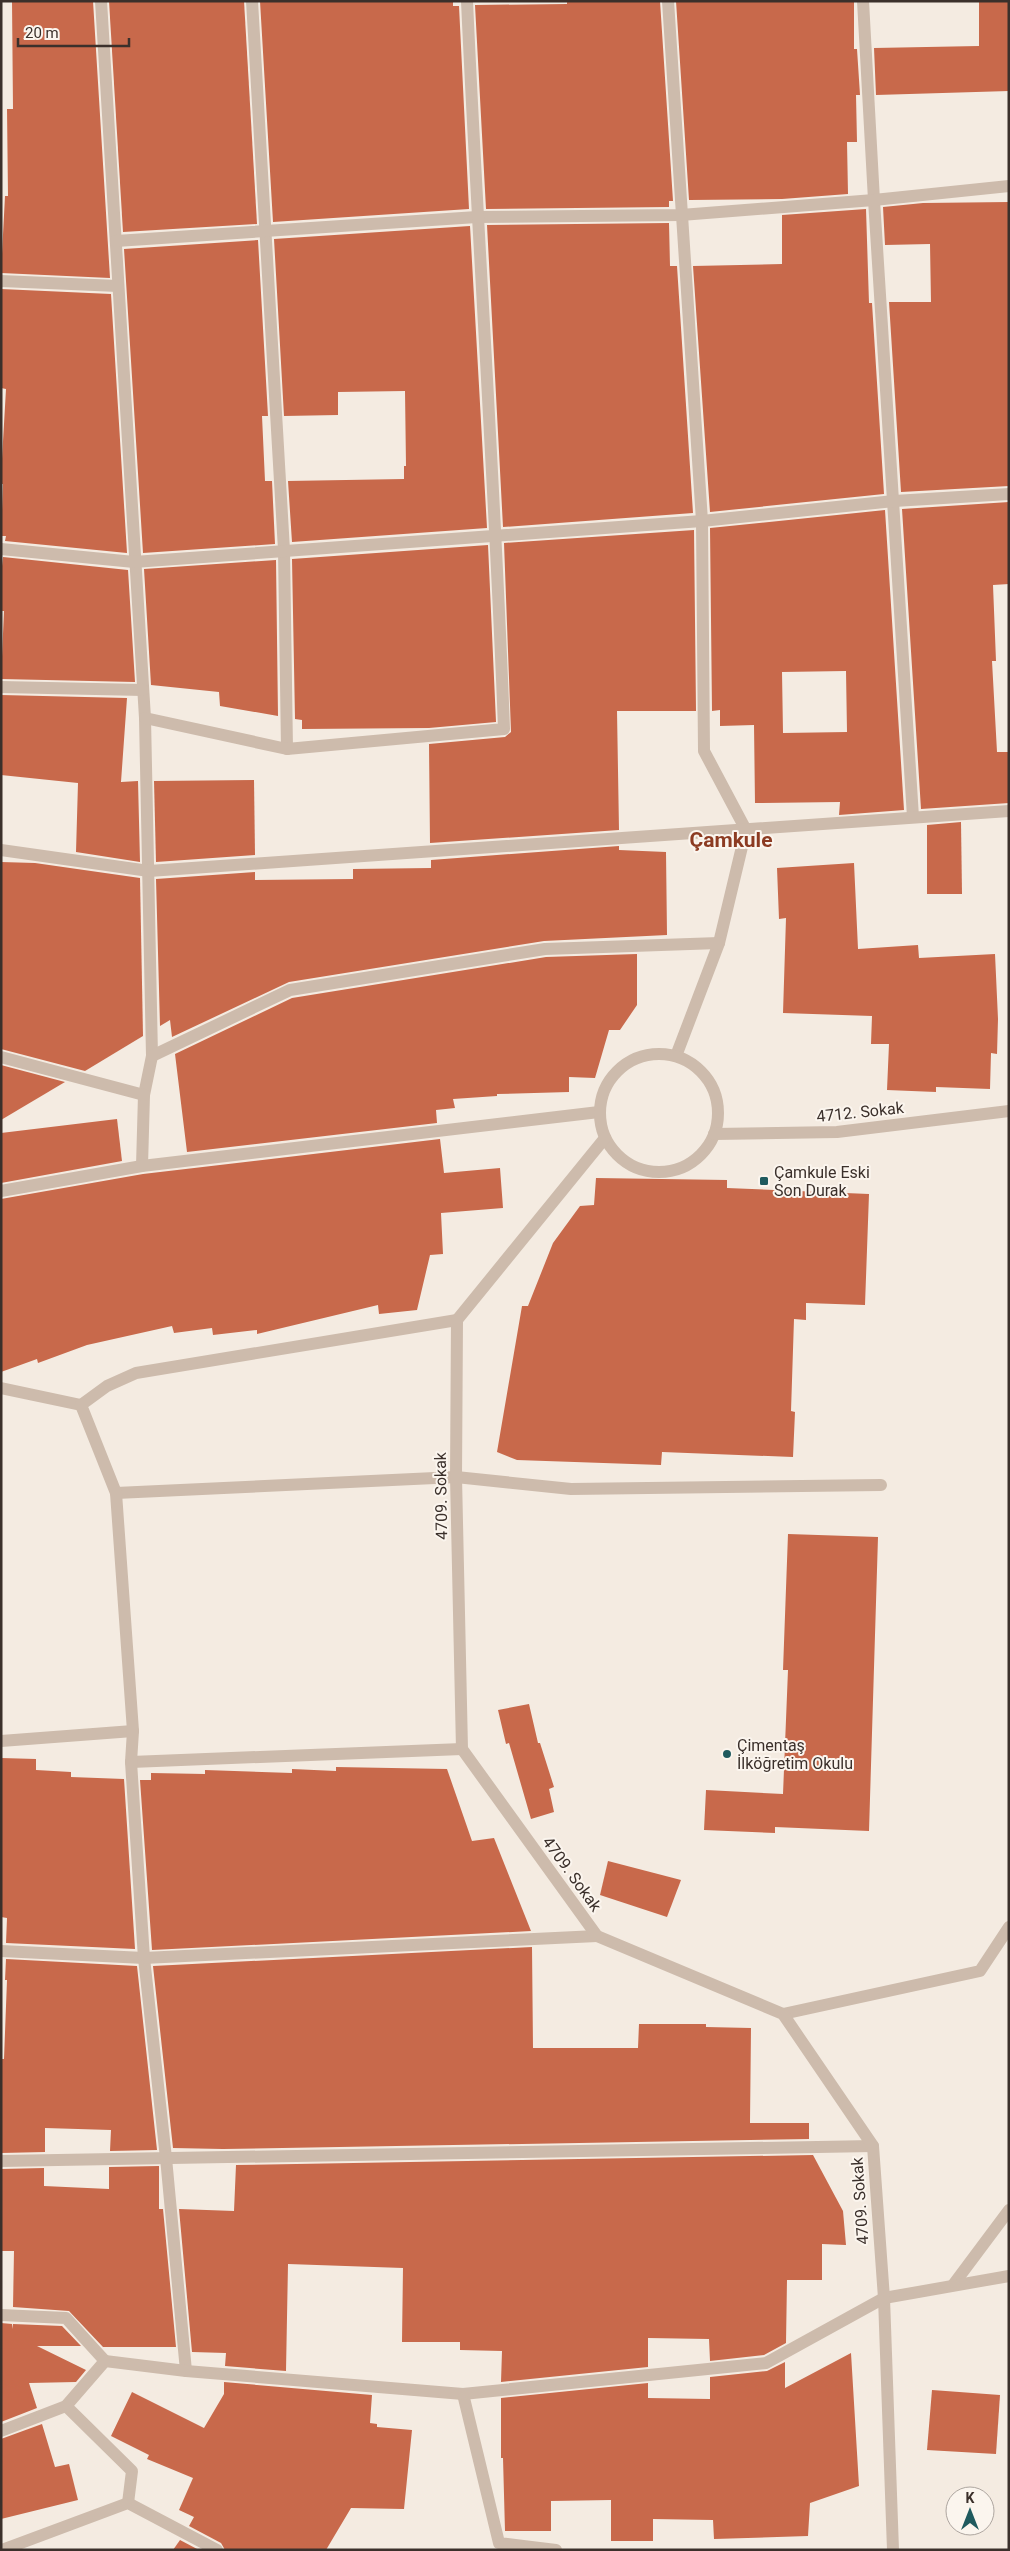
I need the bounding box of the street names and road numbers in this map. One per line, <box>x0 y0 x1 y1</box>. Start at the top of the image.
street label: 4712. Sokak <box>815 1098 905 1126</box>
street label: 4709. Sokak <box>431 1451 451 1540</box>
street label: 4709. Sokak <box>539 1833 606 1916</box>
street label: 4709. Sokak <box>847 2156 873 2245</box>

